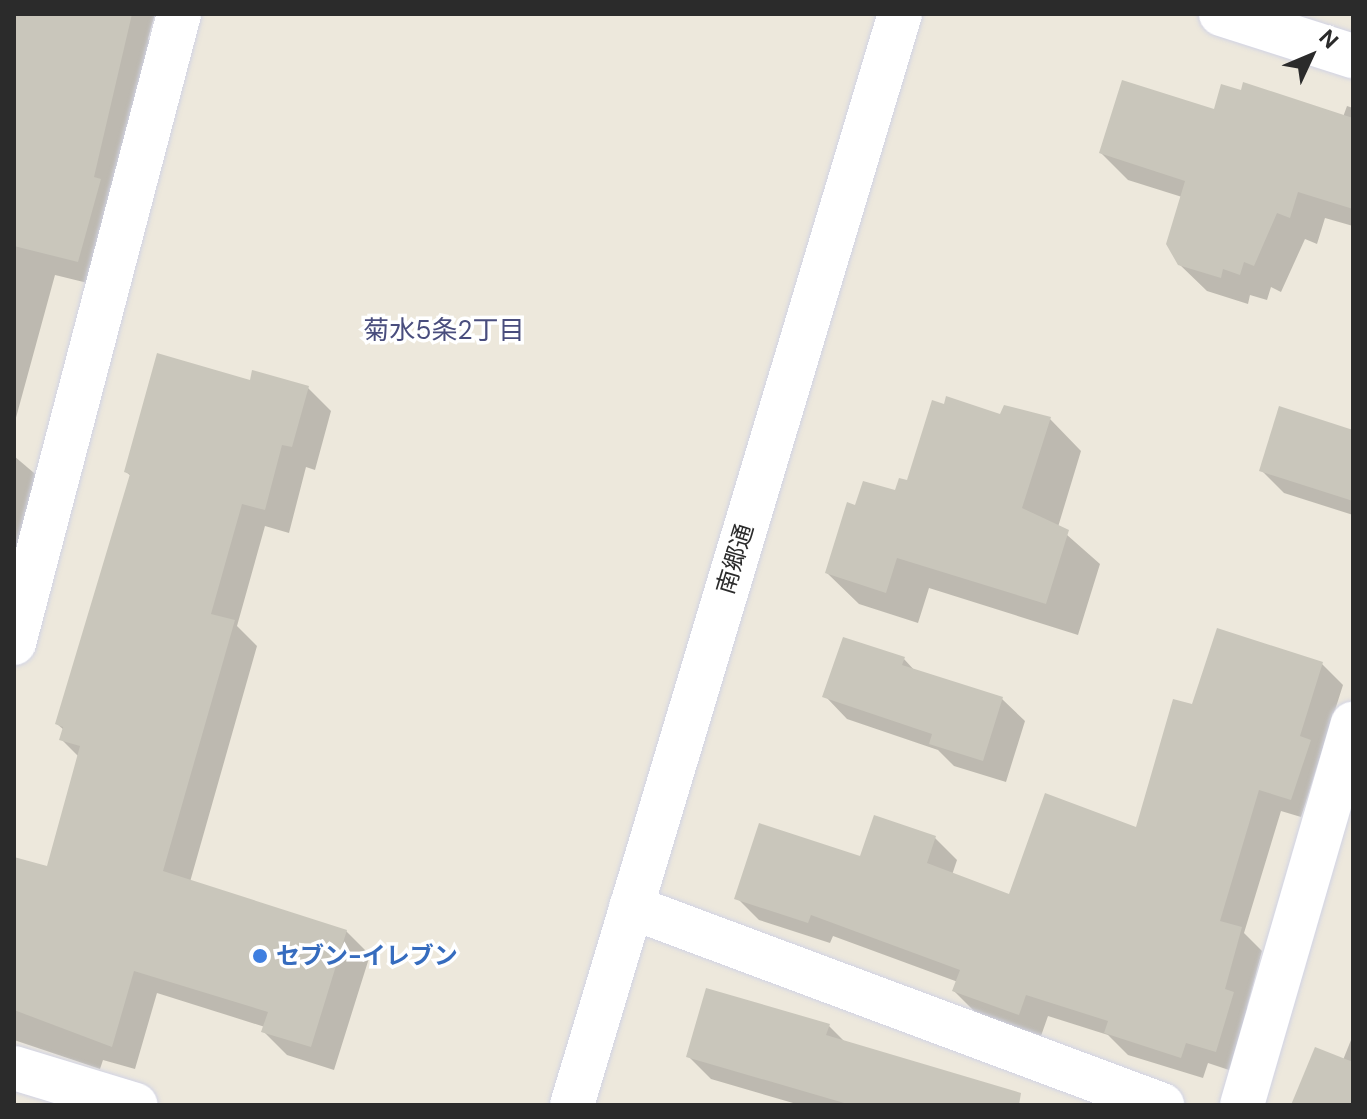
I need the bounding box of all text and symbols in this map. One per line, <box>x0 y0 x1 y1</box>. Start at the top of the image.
north arrow <box>1271 16 1351 96</box>
text: N <box>1313 23 1345 55</box>
district label: 菊水5条2丁目 <box>364 315 524 347</box>
street label: 南郷通 <box>711 520 759 598</box>
place label: セブン-イレブン <box>276 942 458 970</box>
marker: セブン-イレブン <box>251 947 269 965</box>

